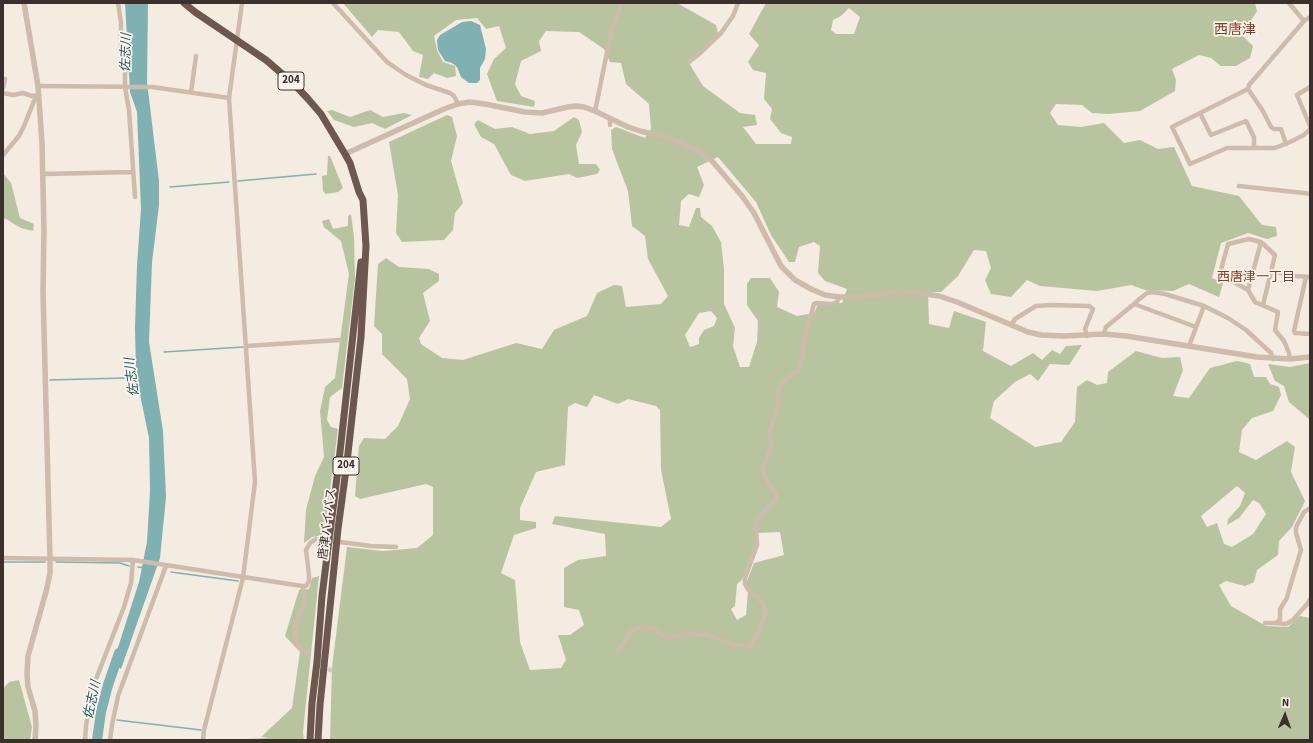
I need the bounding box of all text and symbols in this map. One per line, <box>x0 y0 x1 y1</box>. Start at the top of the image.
district label: 西唐津 <box>1214 23 1256 39</box>
water label: 佐志川 <box>119 33 135 73</box>
road number: 204 <box>278 72 304 90</box>
district label: 西唐津一丁目 <box>1217 270 1295 286</box>
water label: 佐志川 <box>123 357 143 397</box>
road number: 204 <box>333 457 359 475</box>
street label: 唐津バイパス <box>316 487 340 561</box>
water label: 佐志川 <box>81 679 105 721</box>
north arrow <box>1265 695 1305 735</box>
text: N <box>1282 695 1289 710</box>

